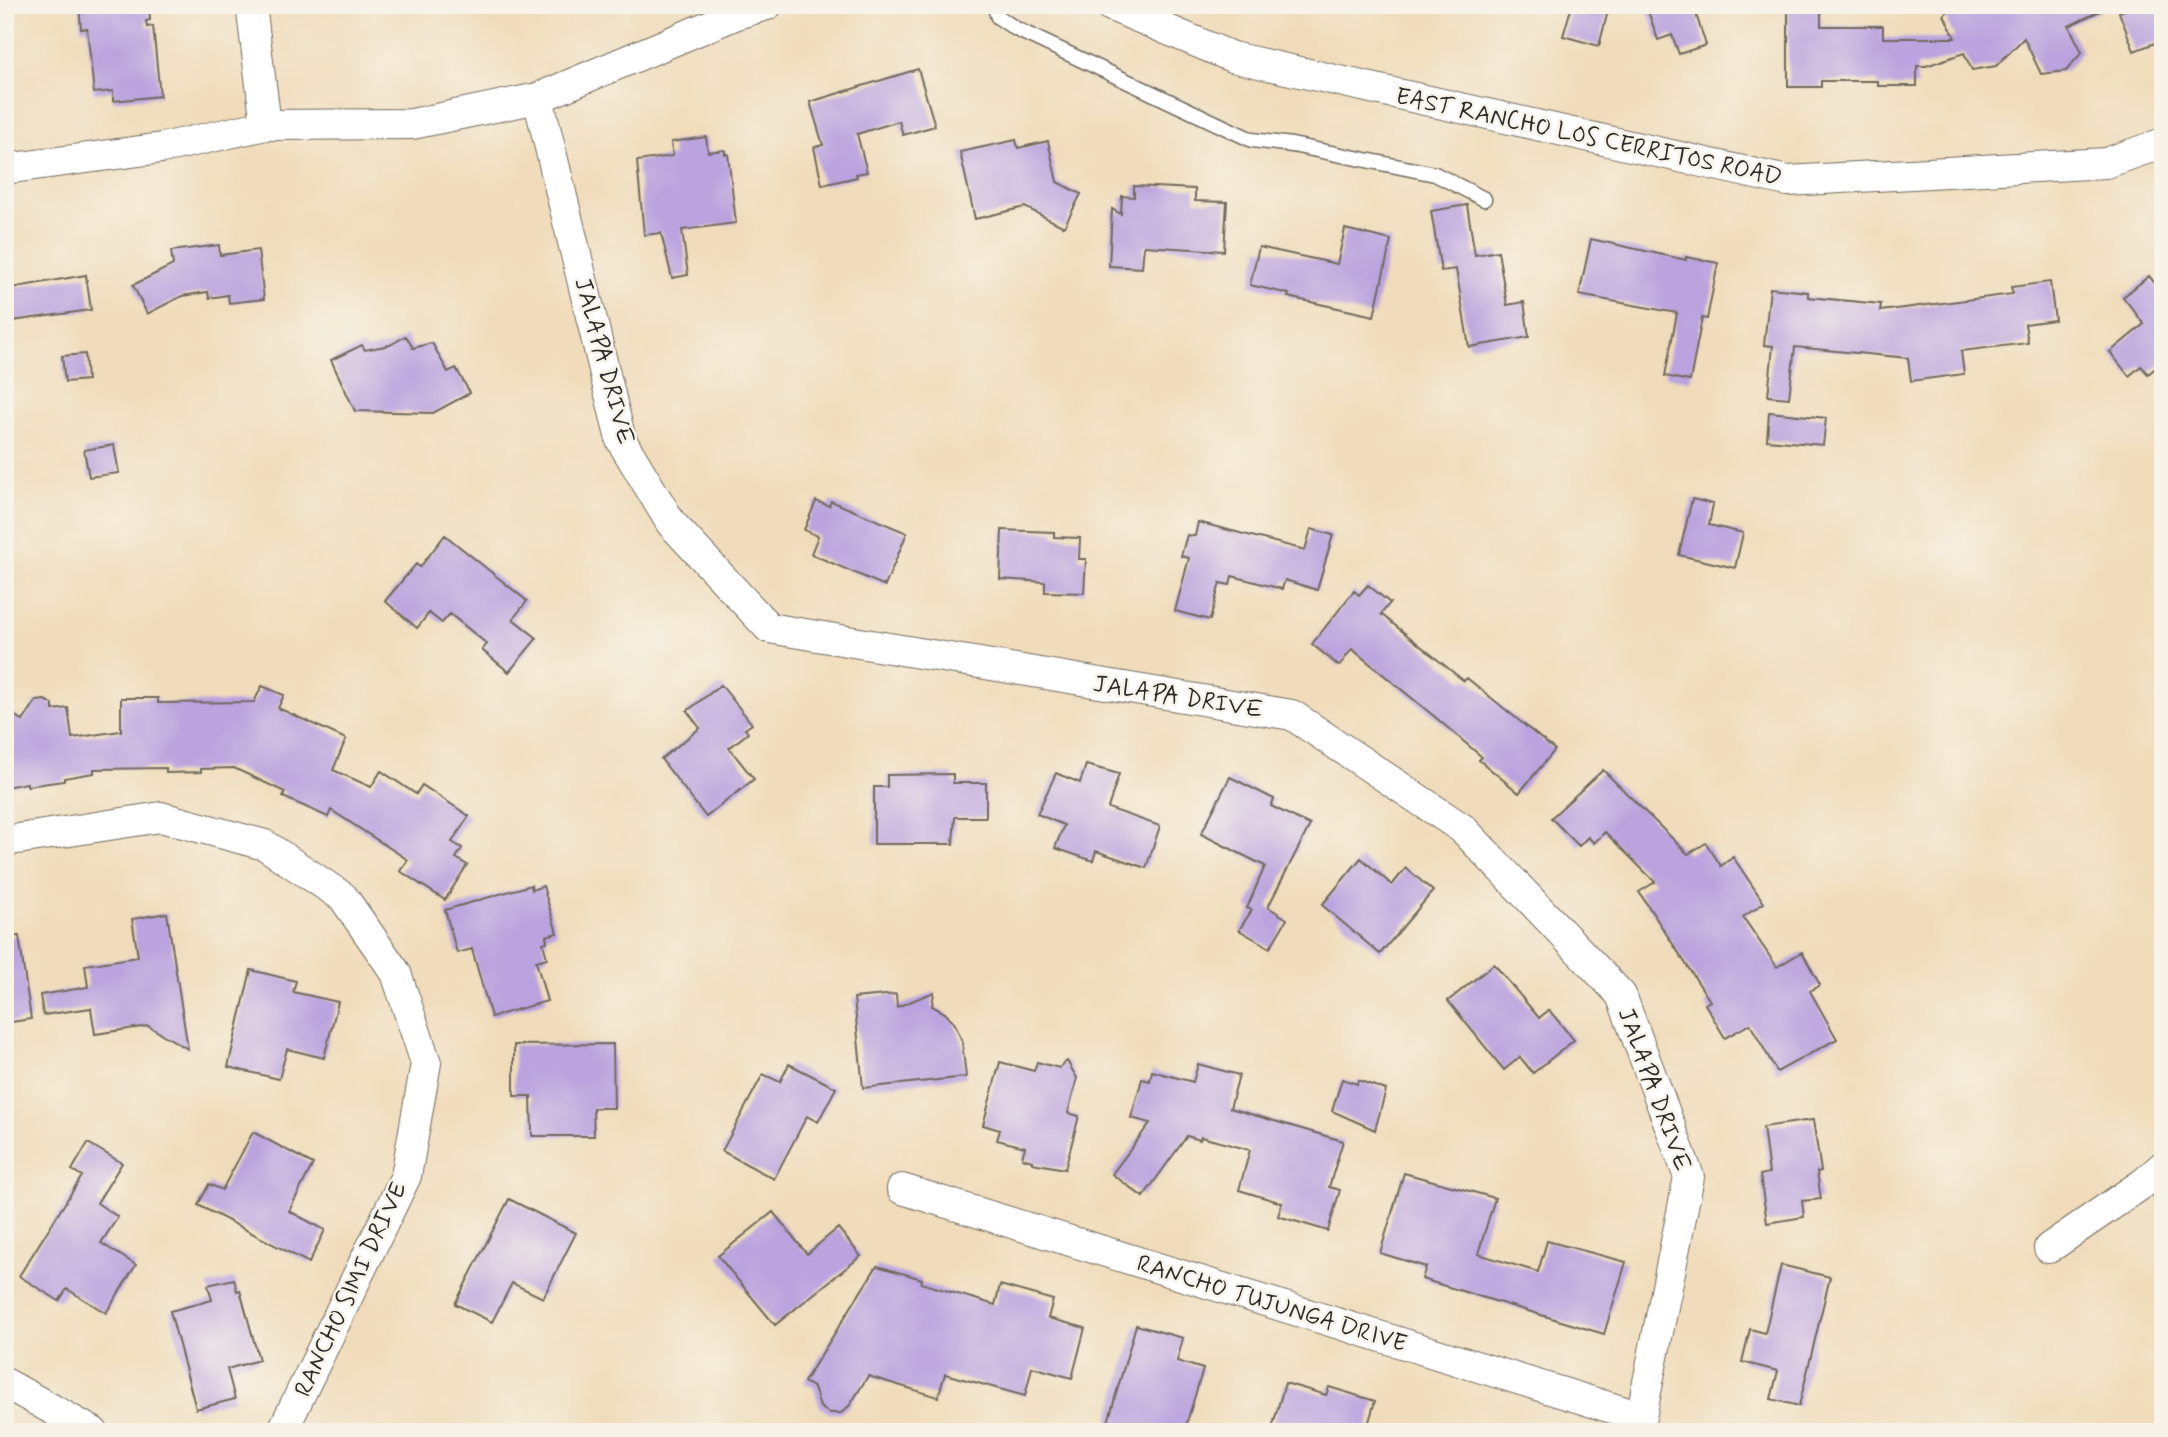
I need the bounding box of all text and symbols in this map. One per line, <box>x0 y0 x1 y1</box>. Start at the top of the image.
street label: EAST RANCHO LOS CERRITOS ROAD <box>1393 81 1785 194</box>
street label: JALAPA DRIVE <box>566 275 641 448</box>
street label: JALAPA DRIVE <box>1091 669 1265 726</box>
street label: JALAPA DRIVE <box>1610 1004 1697 1175</box>
street label: RANCHO SIMI DRIVE <box>288 1177 415 1402</box>
street label: RANCHO TUJUNGA DRIVE <box>1133 1249 1410 1360</box>

